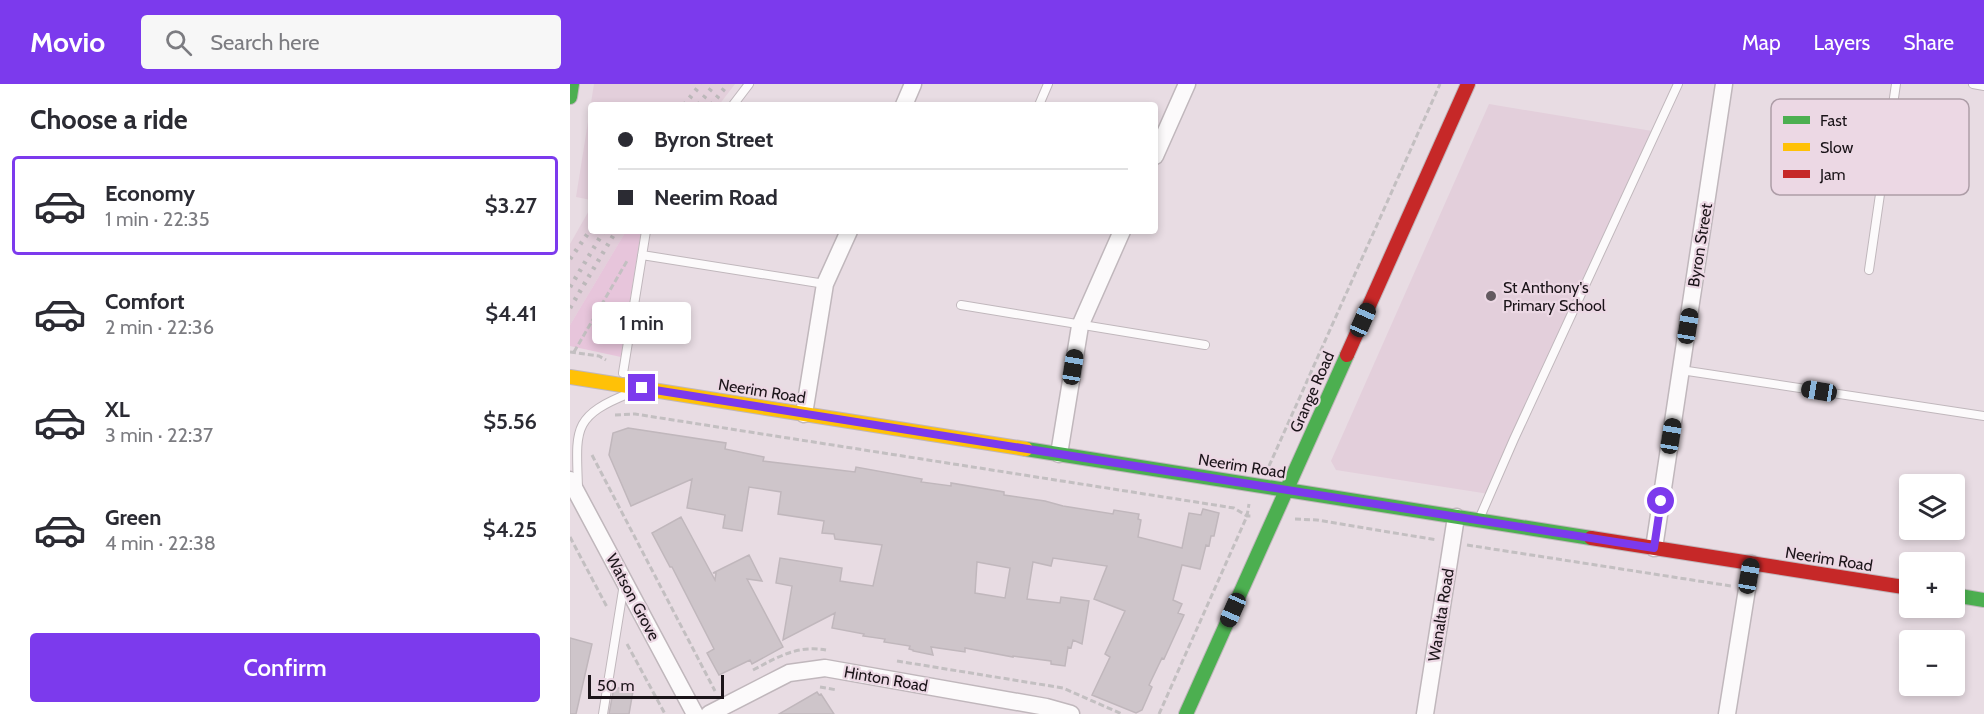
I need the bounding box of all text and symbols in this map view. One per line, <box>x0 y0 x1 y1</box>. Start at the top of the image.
search box <box>141 15 561 69</box>
text: Movio <box>30 25 105 59</box>
icon: search <box>162 26 195 59</box>
text: Search here <box>210 29 320 56</box>
text: Map <box>1742 30 1781 55</box>
text: Layers <box>1814 30 1870 55</box>
text: Share <box>1903 30 1954 55</box>
legend <box>1771 99 1969 195</box>
text: Choose a ride <box>30 103 188 136</box>
text: Fast <box>1820 111 1848 130</box>
text: Byron Street <box>654 126 773 153</box>
text: Slow <box>1820 138 1854 157</box>
text: Jam <box>1819 165 1846 184</box>
icon: car <box>33 179 87 233</box>
text: Economy <box>105 180 195 207</box>
text: Neerim Road <box>654 184 778 211</box>
text: $3.27 <box>485 192 537 219</box>
street label: Byron Street <box>1684 201 1716 288</box>
text: 1 min · 22:35 <box>105 207 210 231</box>
place label: St Anthony's Primary School <box>1503 278 1606 315</box>
icon: car <box>33 287 87 341</box>
text: Comfort <box>105 288 184 315</box>
marker: St Anthony's Primary School <box>1484 289 1498 303</box>
text: $4.41 <box>485 300 537 327</box>
car <box>1347 300 1379 340</box>
callout: 1 min <box>592 301 692 343</box>
car <box>1676 307 1700 345</box>
text: 1 min <box>619 311 664 335</box>
text: 2 min · 22:36 <box>105 315 214 339</box>
car <box>1061 348 1085 386</box>
street label: Grange Road <box>1286 349 1338 435</box>
route end <box>628 374 655 401</box>
street label: Neerim Road <box>717 375 807 407</box>
car <box>1800 379 1838 403</box>
icon: car <box>33 395 87 449</box>
text: XL <box>105 396 130 423</box>
text: $5.56 <box>483 408 537 435</box>
car <box>1659 417 1683 455</box>
text: 3 min · 22:37 <box>105 423 213 447</box>
street label: Neerim Road <box>1197 450 1287 482</box>
map controls <box>1899 474 1965 696</box>
button: layers <box>1899 474 1965 540</box>
route start <box>1647 487 1674 514</box>
icon: car <box>33 503 87 557</box>
text: Green <box>105 504 161 531</box>
text: $4.25 <box>483 516 537 543</box>
text: 4 min · 22:38 <box>105 531 216 555</box>
street label: Neerim Road <box>1784 543 1874 575</box>
street label: Watson Grove <box>602 550 664 644</box>
button: + <box>1899 552 1965 618</box>
car <box>1737 557 1761 595</box>
street label: Wanalta Road <box>1424 567 1458 663</box>
car <box>1217 590 1249 630</box>
button: − <box>1899 630 1965 696</box>
button: Confirm <box>30 633 540 702</box>
street label: Hinton Road <box>843 662 929 696</box>
scale bar <box>588 672 724 700</box>
text: 50 m <box>597 676 634 695</box>

